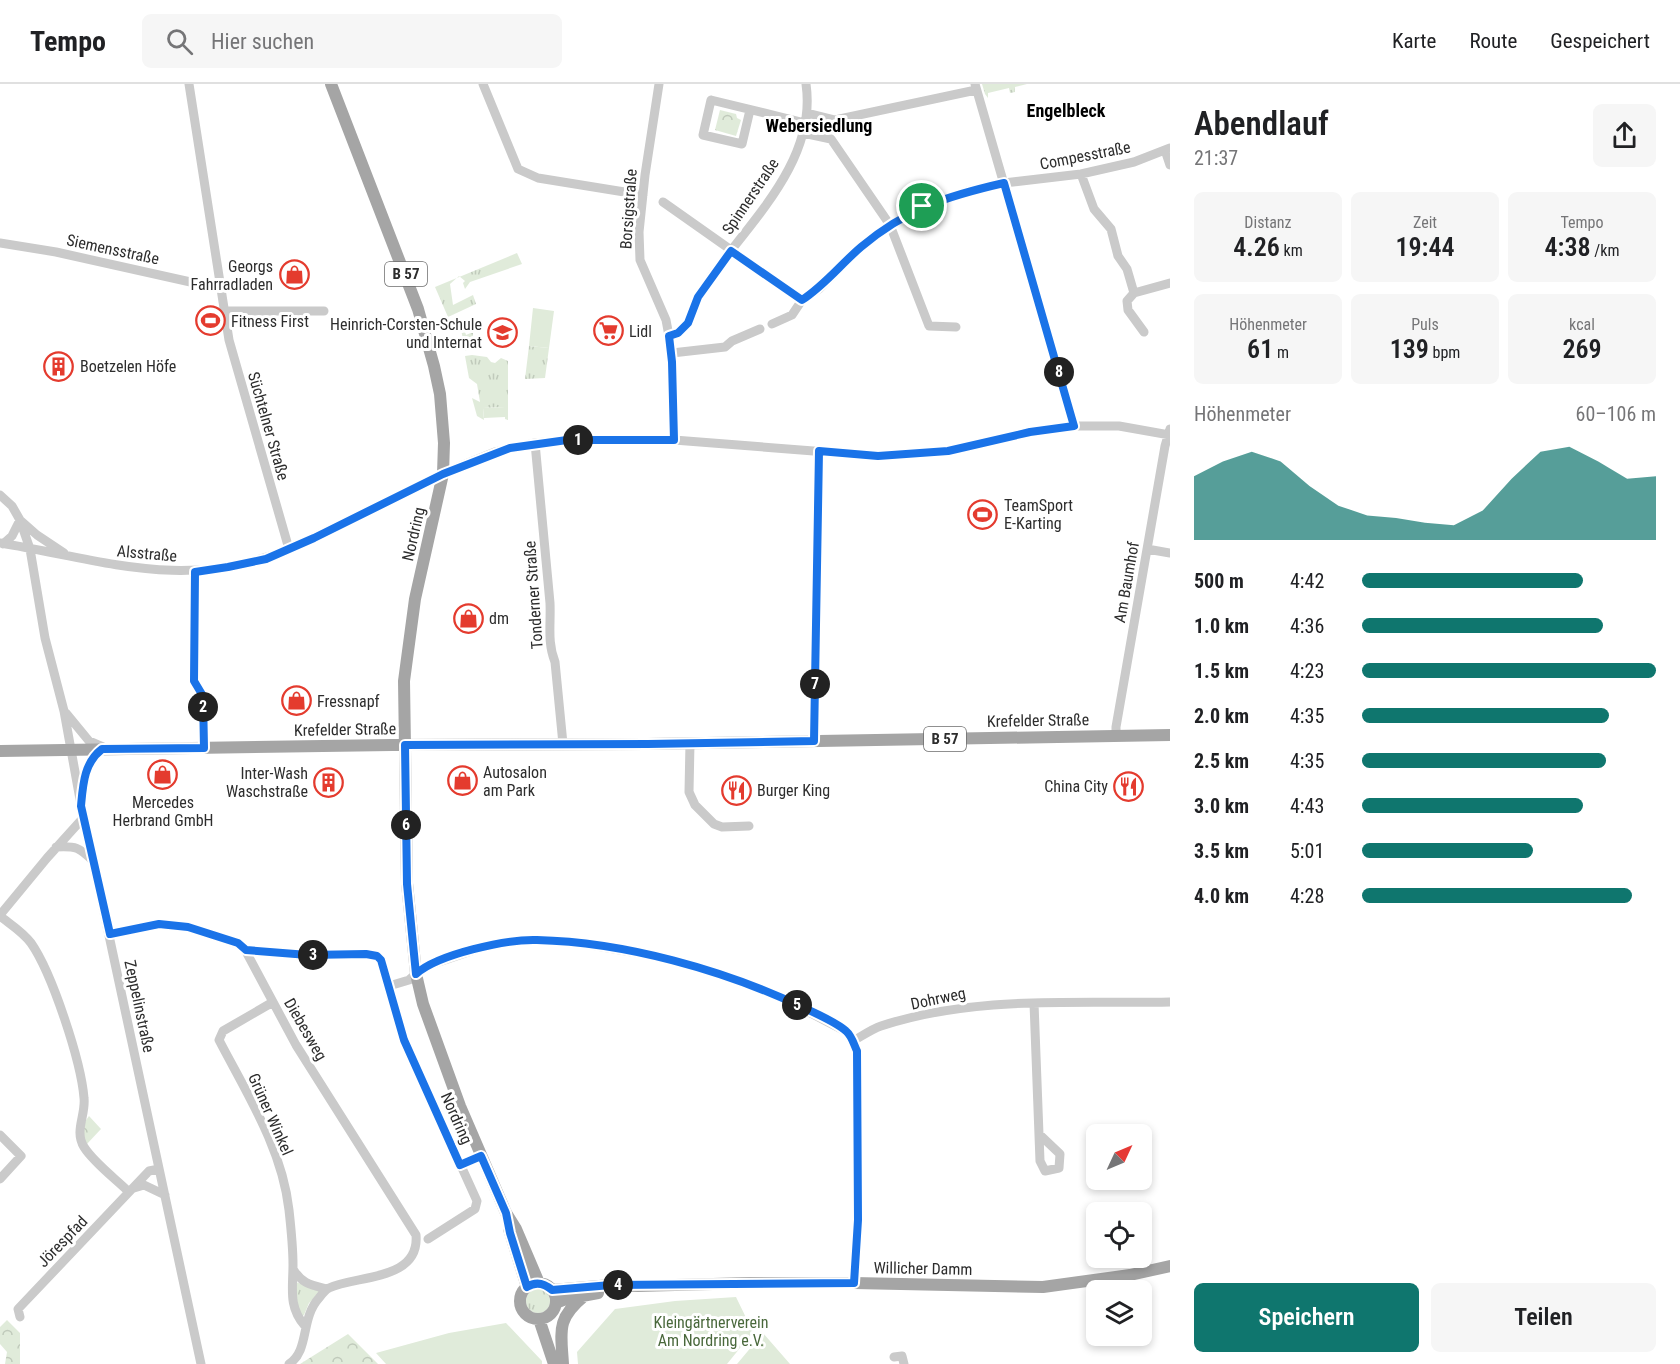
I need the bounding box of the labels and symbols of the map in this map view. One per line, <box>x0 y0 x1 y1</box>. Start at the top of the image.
district label: Engelbleck <box>1027 100 1106 121</box>
district label: Webersiedlung <box>766 115 872 136</box>
street label: Compesstraße <box>1038 137 1132 174</box>
street label: Spinnerstraße <box>718 155 783 238</box>
street label: Borsigstraße <box>616 168 641 250</box>
pin <box>896 180 947 231</box>
street label: Siemensstraße <box>65 230 161 269</box>
place label: Georgs Fahrradladen <box>191 257 273 294</box>
shop icon: Georgs Fahrradladen <box>278 259 310 291</box>
road number: B 57 <box>385 262 427 286</box>
sports icon: Fitness First <box>194 305 226 337</box>
place label: Fitness First <box>231 312 309 331</box>
place label: Heinrich-Corsten-Schule und Internat <box>330 315 482 352</box>
supermarket icon: Lidl <box>592 315 624 347</box>
school or university icon: Heinrich-Corsten-Schule und Internat <box>487 317 519 349</box>
place label: Lidl <box>629 322 652 341</box>
building icon: Boetzelen Höfe <box>43 350 75 382</box>
place label: Boetzelen Höfe <box>80 357 176 376</box>
pin: 8 <box>1044 357 1074 387</box>
street label: Süchtelner Straße <box>244 370 293 483</box>
pin: 1 <box>563 425 593 455</box>
place label: TeamSport E-Karting <box>1004 496 1073 533</box>
sports icon: TeamSport E-Karting <box>967 498 999 530</box>
street label: Nordring <box>398 505 429 563</box>
street label: Tonderner Straße <box>520 540 547 650</box>
street label: Am Baumhof <box>1110 540 1143 624</box>
street label: Alsstraße <box>116 541 178 566</box>
shop icon: dm <box>452 602 484 634</box>
place label: dm <box>489 609 509 628</box>
pin: 7 <box>800 669 830 699</box>
shop icon: Fressnapf <box>280 685 312 717</box>
pin: 2 <box>188 692 218 722</box>
place label: Fressnapf <box>317 692 380 711</box>
street label: Krefelder Straße <box>987 710 1089 731</box>
street label: Krefelder Straße <box>294 719 396 740</box>
road number: B 57 <box>924 727 966 751</box>
shop icon: Mercedes Herbrand GmbH <box>147 758 179 790</box>
place label: Autosalon am Park <box>483 763 547 800</box>
place label: Inter-Wash Waschstraße <box>226 764 308 801</box>
shop icon: Autosalon am Park <box>446 765 478 797</box>
building icon: Inter-Wash Waschstraße <box>313 766 345 798</box>
restaurant icon: China City <box>1113 770 1145 802</box>
restaurant icon: Burger King <box>720 774 752 806</box>
place label: China City <box>1044 777 1108 796</box>
place label: Burger King <box>757 781 830 800</box>
place label: Mercedes Herbrand GmbH <box>112 793 214 830</box>
pin: 6 <box>391 810 421 840</box>
pin: 3 <box>298 940 328 970</box>
street label: Zeppelinstraße <box>120 958 159 1054</box>
street label: Dohrweg <box>909 983 967 1014</box>
pin: 5 <box>782 990 812 1020</box>
street label: Diebesweg <box>280 995 331 1064</box>
street label: Grüner Winkel <box>244 1070 297 1158</box>
street label: Nordring <box>437 1089 476 1147</box>
north arrow <box>1086 1124 1152 1190</box>
street label: Jörespfad <box>33 1212 91 1271</box>
street label: Willicher Damm <box>873 1258 973 1279</box>
pin: 4 <box>603 1270 633 1300</box>
park label: Kleingärtnerverein Am Nordring e.V. <box>653 1313 769 1350</box>

